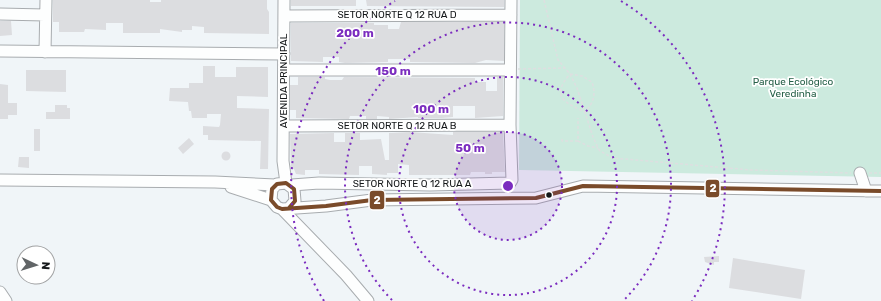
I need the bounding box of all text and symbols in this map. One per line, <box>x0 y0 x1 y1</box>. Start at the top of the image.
street label: SETOR NORTE Q 12 RUA D <box>337 9 457 21</box>
text: 200 m <box>336 26 374 40</box>
street label: AVENIDA PRINCIPAL <box>278 33 290 128</box>
text: 150 m <box>375 64 411 78</box>
park label: Parque Ecológico Veredinha <box>753 76 834 100</box>
text: 100 m <box>413 102 449 116</box>
street label: SETOR NORTE Q 12 RUA B <box>338 120 457 132</box>
text: 50 m <box>455 141 485 155</box>
street label: SETOR NORTE Q 12 RUA A <box>353 178 472 190</box>
centre of rings <box>501 179 515 193</box>
line badge: 2 <box>705 179 720 198</box>
text: 2 <box>709 182 717 195</box>
line badge: 2 <box>369 190 385 210</box>
unlabelled marker <box>544 190 554 200</box>
text: 2 <box>373 194 381 207</box>
north arrow <box>16 245 56 285</box>
text: N <box>39 261 52 270</box>

